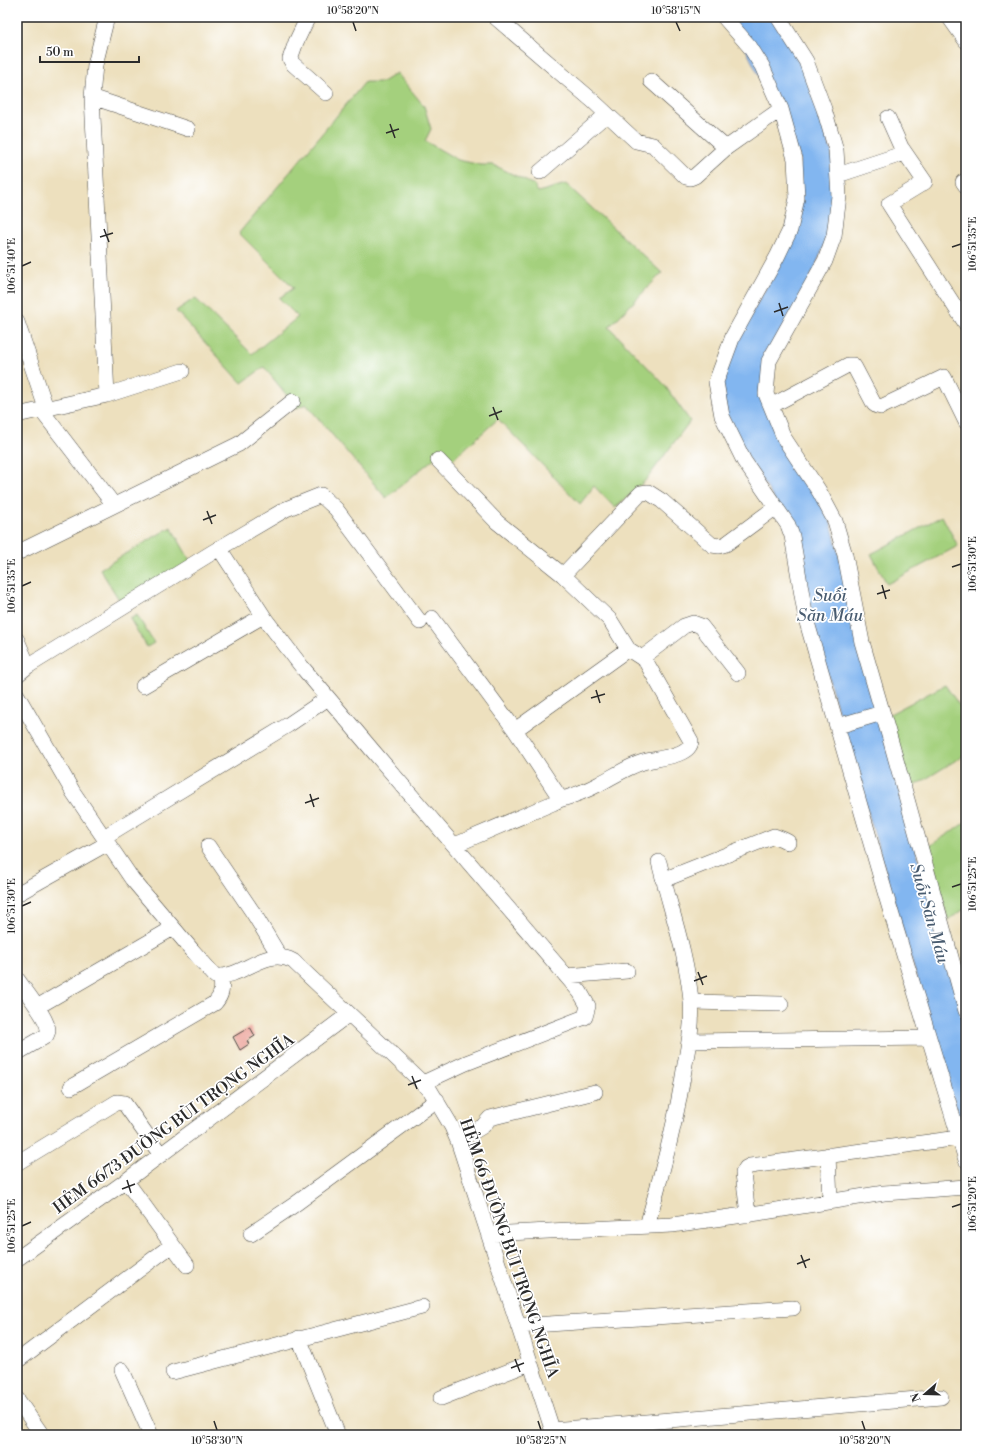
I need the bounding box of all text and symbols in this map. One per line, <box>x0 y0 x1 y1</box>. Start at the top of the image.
text: 10°58'20"N <box>327 5 379 17</box>
text: 10°58'15"N <box>651 5 701 17</box>
scale bar <box>40 38 139 64</box>
text: 50 m <box>46 45 74 60</box>
text: 106°51'35"E <box>967 217 979 271</box>
text: 106°51'40"E <box>6 238 18 294</box>
text: 106°51'30"E <box>967 536 979 592</box>
text: 106°51'35"E <box>6 559 18 613</box>
water label: Suối Săn Máu <box>797 585 863 627</box>
text: 106°51'25"E <box>967 857 979 911</box>
water label: Suối Săn Máu <box>904 860 954 966</box>
text: 106°51'30"E <box>6 878 18 934</box>
street label: HẺM 66/73 ĐƯỜNG BÙI TRỌNG NGHĨA <box>47 1027 299 1218</box>
street label: HẺM 66 ĐƯỜNG BÙI TRỌNG NGHĨA <box>455 1115 566 1382</box>
text: 106°51'20"E <box>967 1176 979 1232</box>
text: 106°51'25"E <box>6 1199 18 1253</box>
north arrow <box>905 1374 945 1414</box>
text: N <box>908 1390 925 1404</box>
text: 10°58'30"N <box>191 1435 243 1447</box>
text: 10°58'25"N <box>516 1435 567 1447</box>
text: 10°58'20"N <box>839 1435 891 1447</box>

